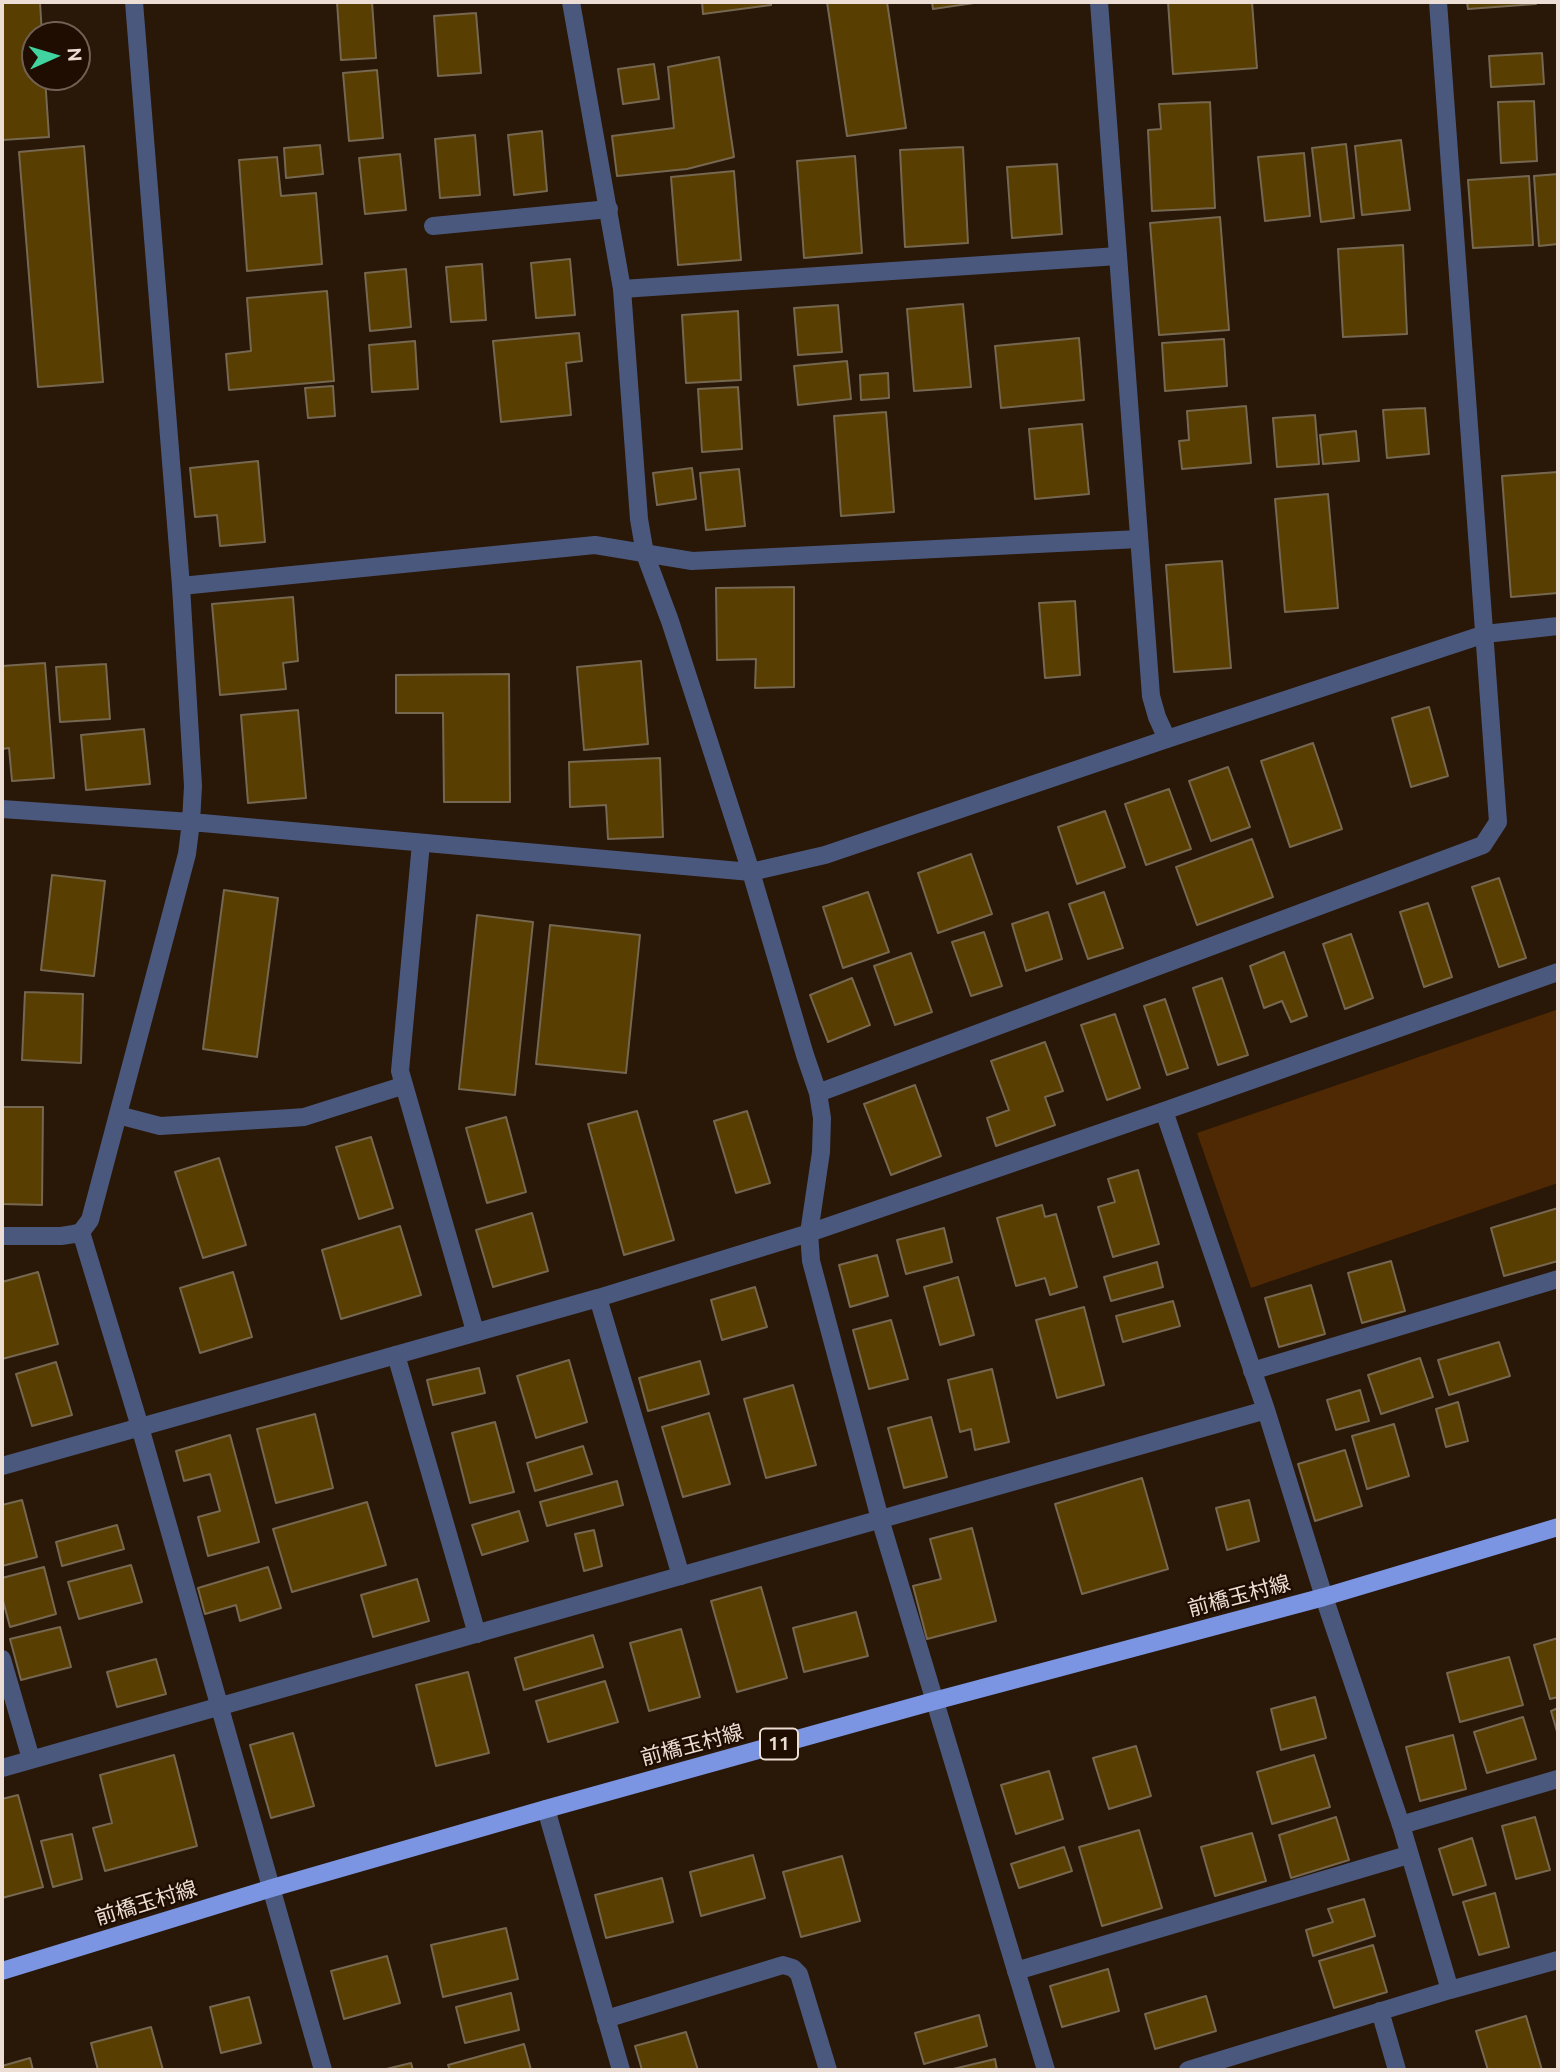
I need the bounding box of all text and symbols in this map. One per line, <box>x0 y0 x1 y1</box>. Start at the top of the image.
north arrow <box>21 21 91 91</box>
text: N <box>63 47 86 63</box>
street label: 前橋玉村線 <box>1185 1570 1293 1622</box>
street label: 前橋玉村線 <box>638 1719 746 1771</box>
road number: 11 <box>760 1728 798 1760</box>
street label: 前橋玉村線 <box>92 1876 200 1930</box>

